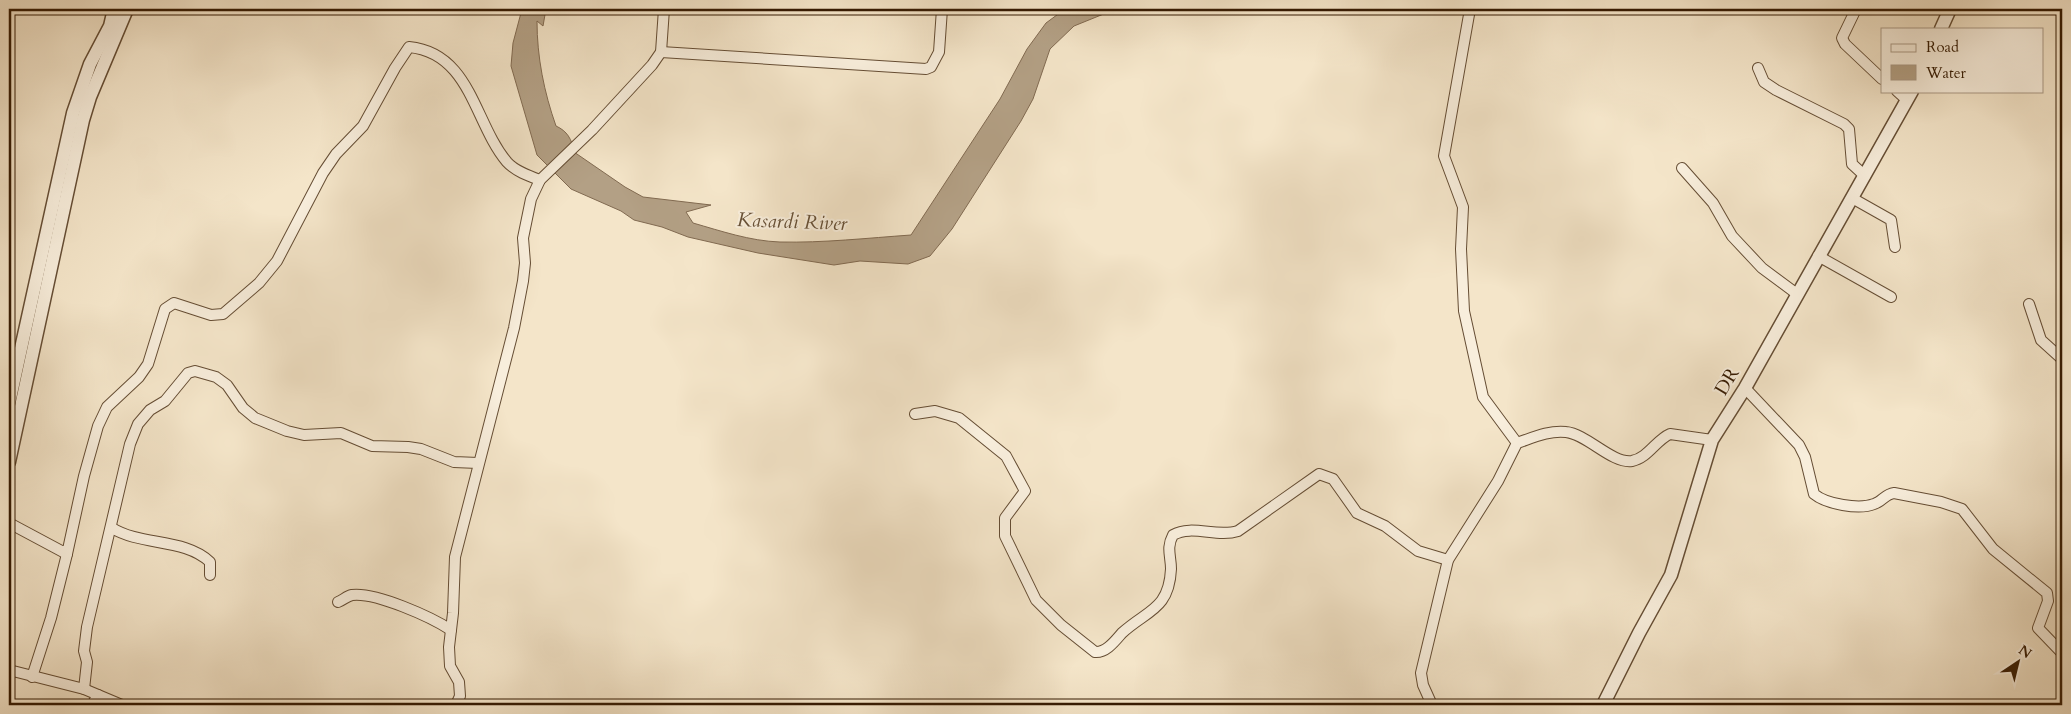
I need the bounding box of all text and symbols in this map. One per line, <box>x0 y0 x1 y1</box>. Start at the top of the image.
legend <box>1881 28 2044 92</box>
text: Road <box>1926 37 1959 57</box>
text: Water <box>1925 63 1967 83</box>
water label: Kasardi River <box>736 206 849 237</box>
street label: DR <box>1708 362 1746 400</box>
north arrow <box>1994 636 2044 686</box>
text: N <box>2015 640 2036 663</box>

